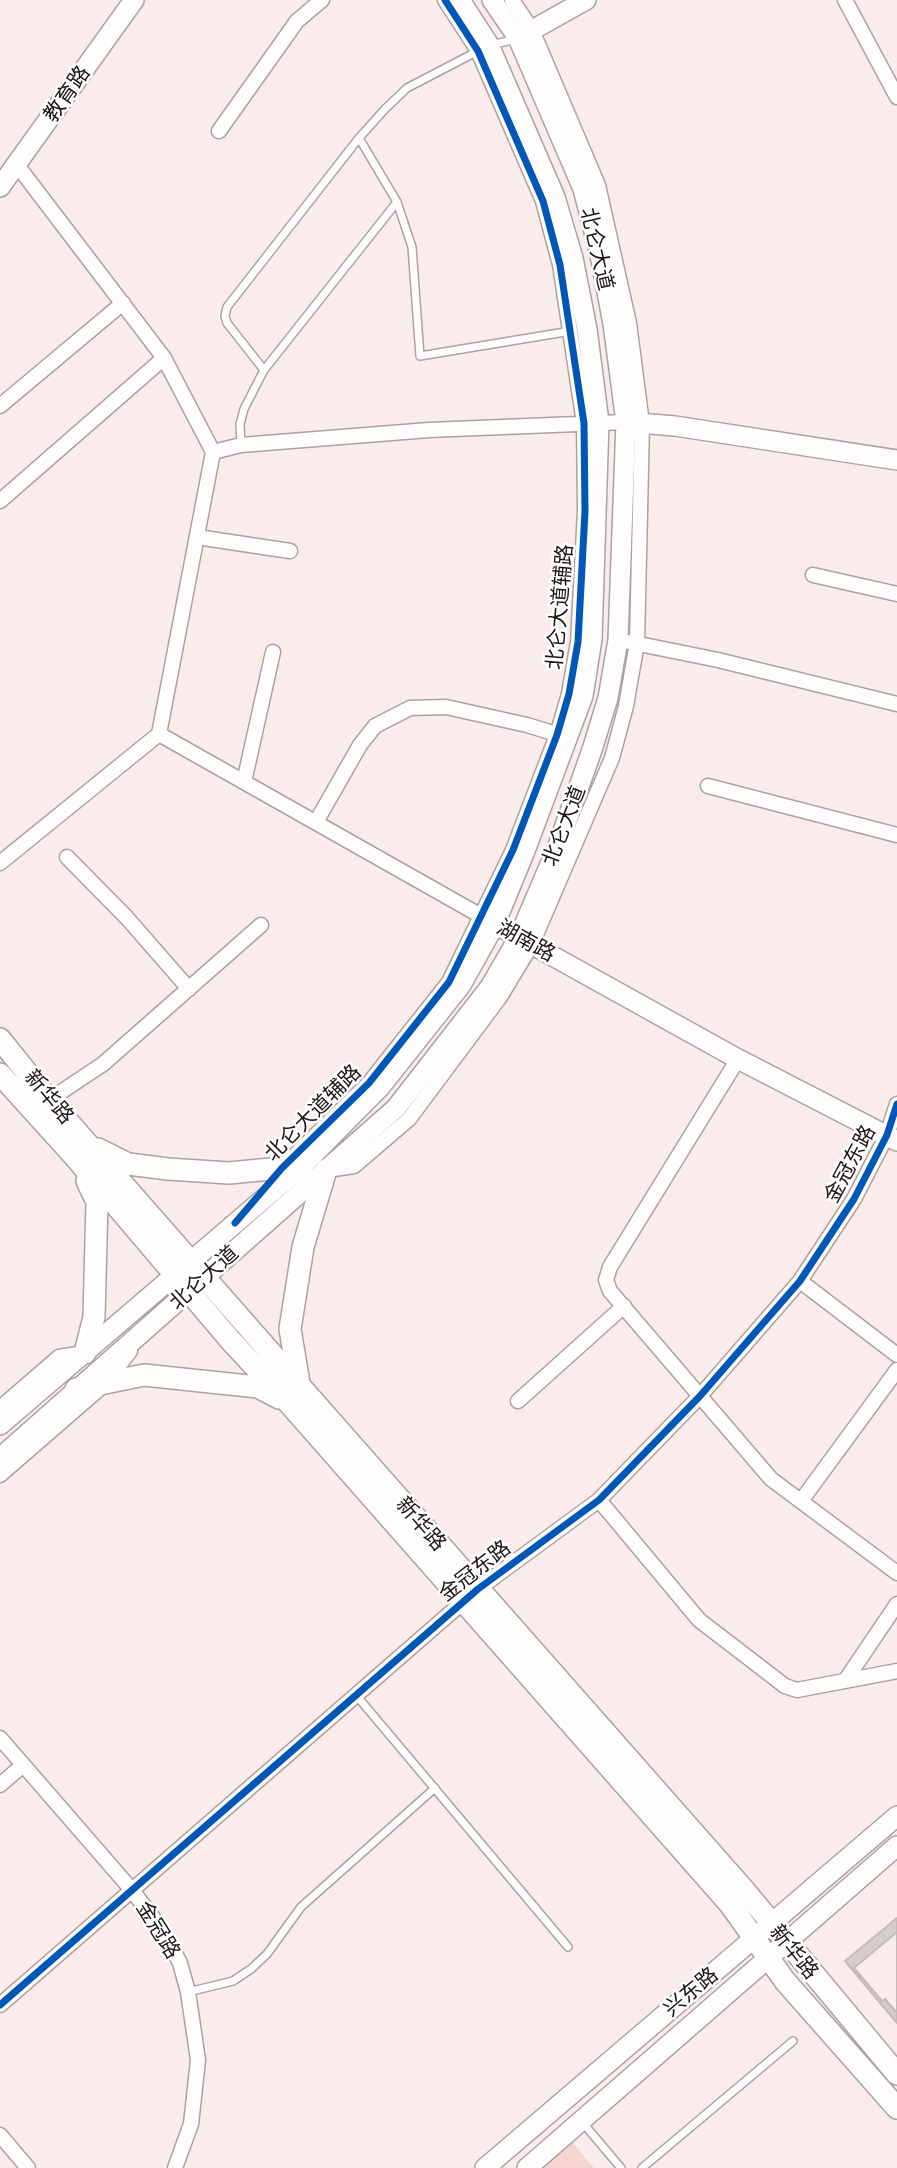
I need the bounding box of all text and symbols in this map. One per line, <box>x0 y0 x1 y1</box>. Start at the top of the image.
street label: 教育路 <box>39 61 95 127</box>
street label: 北仑大道 <box>575 205 619 293</box>
street label: 北仑大道辅路 <box>542 543 578 671</box>
street label: 北仑大道 <box>537 782 591 870</box>
street label: 湖南路 <box>492 915 560 967</box>
street label: 北仑大道辅路 <box>260 1060 366 1166</box>
street label: 新华路 <box>19 1065 79 1129</box>
street label: 金冠东路 <box>819 1121 881 1207</box>
street label: 北仑大道 <box>164 1241 244 1315</box>
street label: 新华路 <box>391 1492 451 1556</box>
street label: 金冠东路 <box>434 1535 516 1607</box>
street label: 金冠路 <box>131 1897 185 1963</box>
street label: 新华路 <box>764 1920 824 1984</box>
street label: 兴东路 <box>659 1962 723 2022</box>

